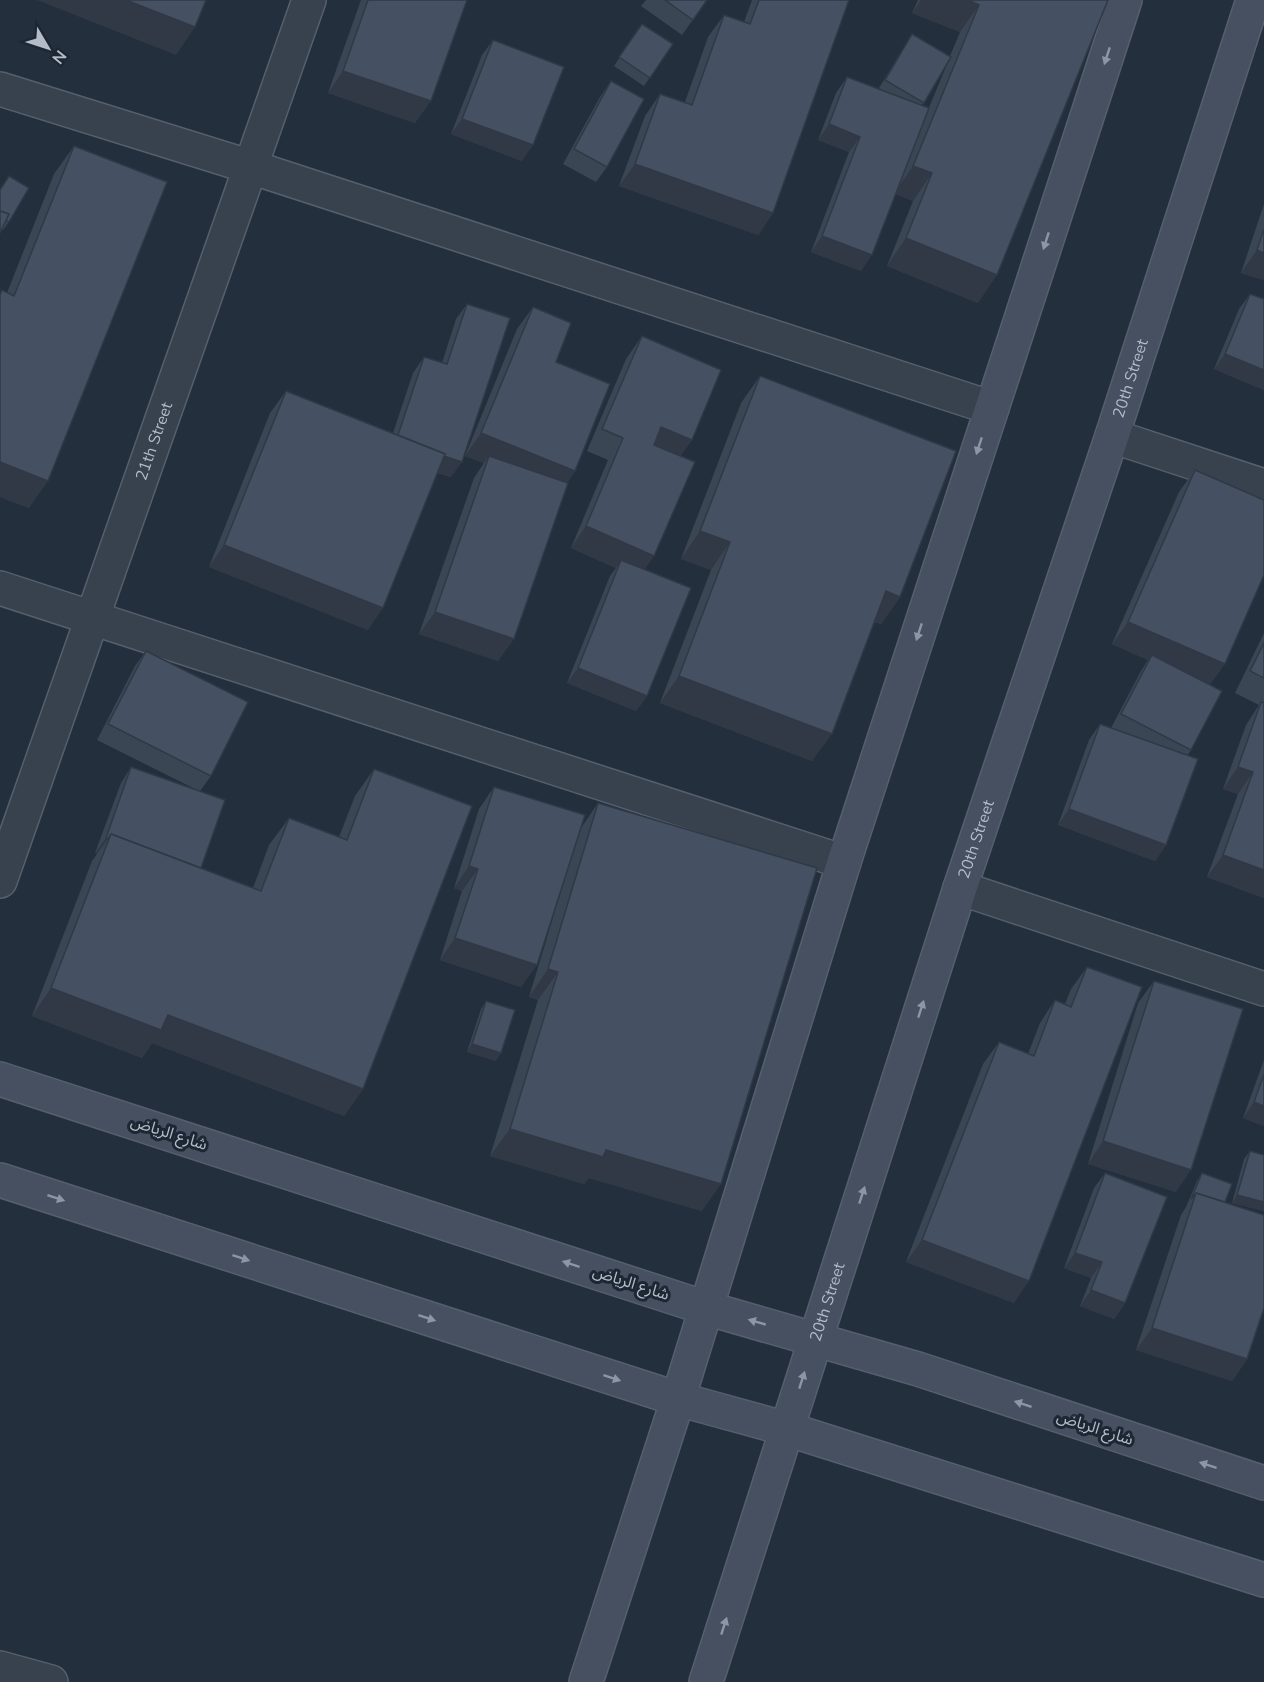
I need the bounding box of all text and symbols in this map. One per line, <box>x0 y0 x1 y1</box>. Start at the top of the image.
north arrow <box>18 18 78 78</box>
text: N <box>47 45 71 68</box>
one-way arrow <box>1101 47 1111 65</box>
one-way arrow <box>1041 232 1051 250</box>
street label: 20th Street <box>1108 336 1154 421</box>
street label: 21th Street <box>130 399 178 483</box>
one-way arrow <box>974 437 984 455</box>
one-way arrow <box>914 623 923 641</box>
street label: 20th Street <box>953 797 1000 882</box>
one-way arrow <box>917 1000 926 1018</box>
street label: شارع الرياض <box>128 1110 210 1157</box>
one-way arrow <box>857 1186 867 1204</box>
one-way arrow <box>47 1194 65 1203</box>
one-way arrow <box>232 1254 250 1263</box>
one-way arrow <box>562 1258 580 1268</box>
street label: 20th Street <box>805 1259 851 1344</box>
street label: شارع الرياض <box>590 1260 672 1307</box>
one-way arrow <box>418 1314 436 1323</box>
one-way arrow <box>747 1317 765 1326</box>
one-way arrow <box>798 1371 807 1389</box>
one-way arrow <box>603 1374 621 1383</box>
one-way arrow <box>1014 1399 1032 1408</box>
street label: شارع الرياض <box>1054 1405 1136 1452</box>
one-way arrow <box>1199 1460 1217 1469</box>
one-way arrow <box>720 1617 729 1635</box>

